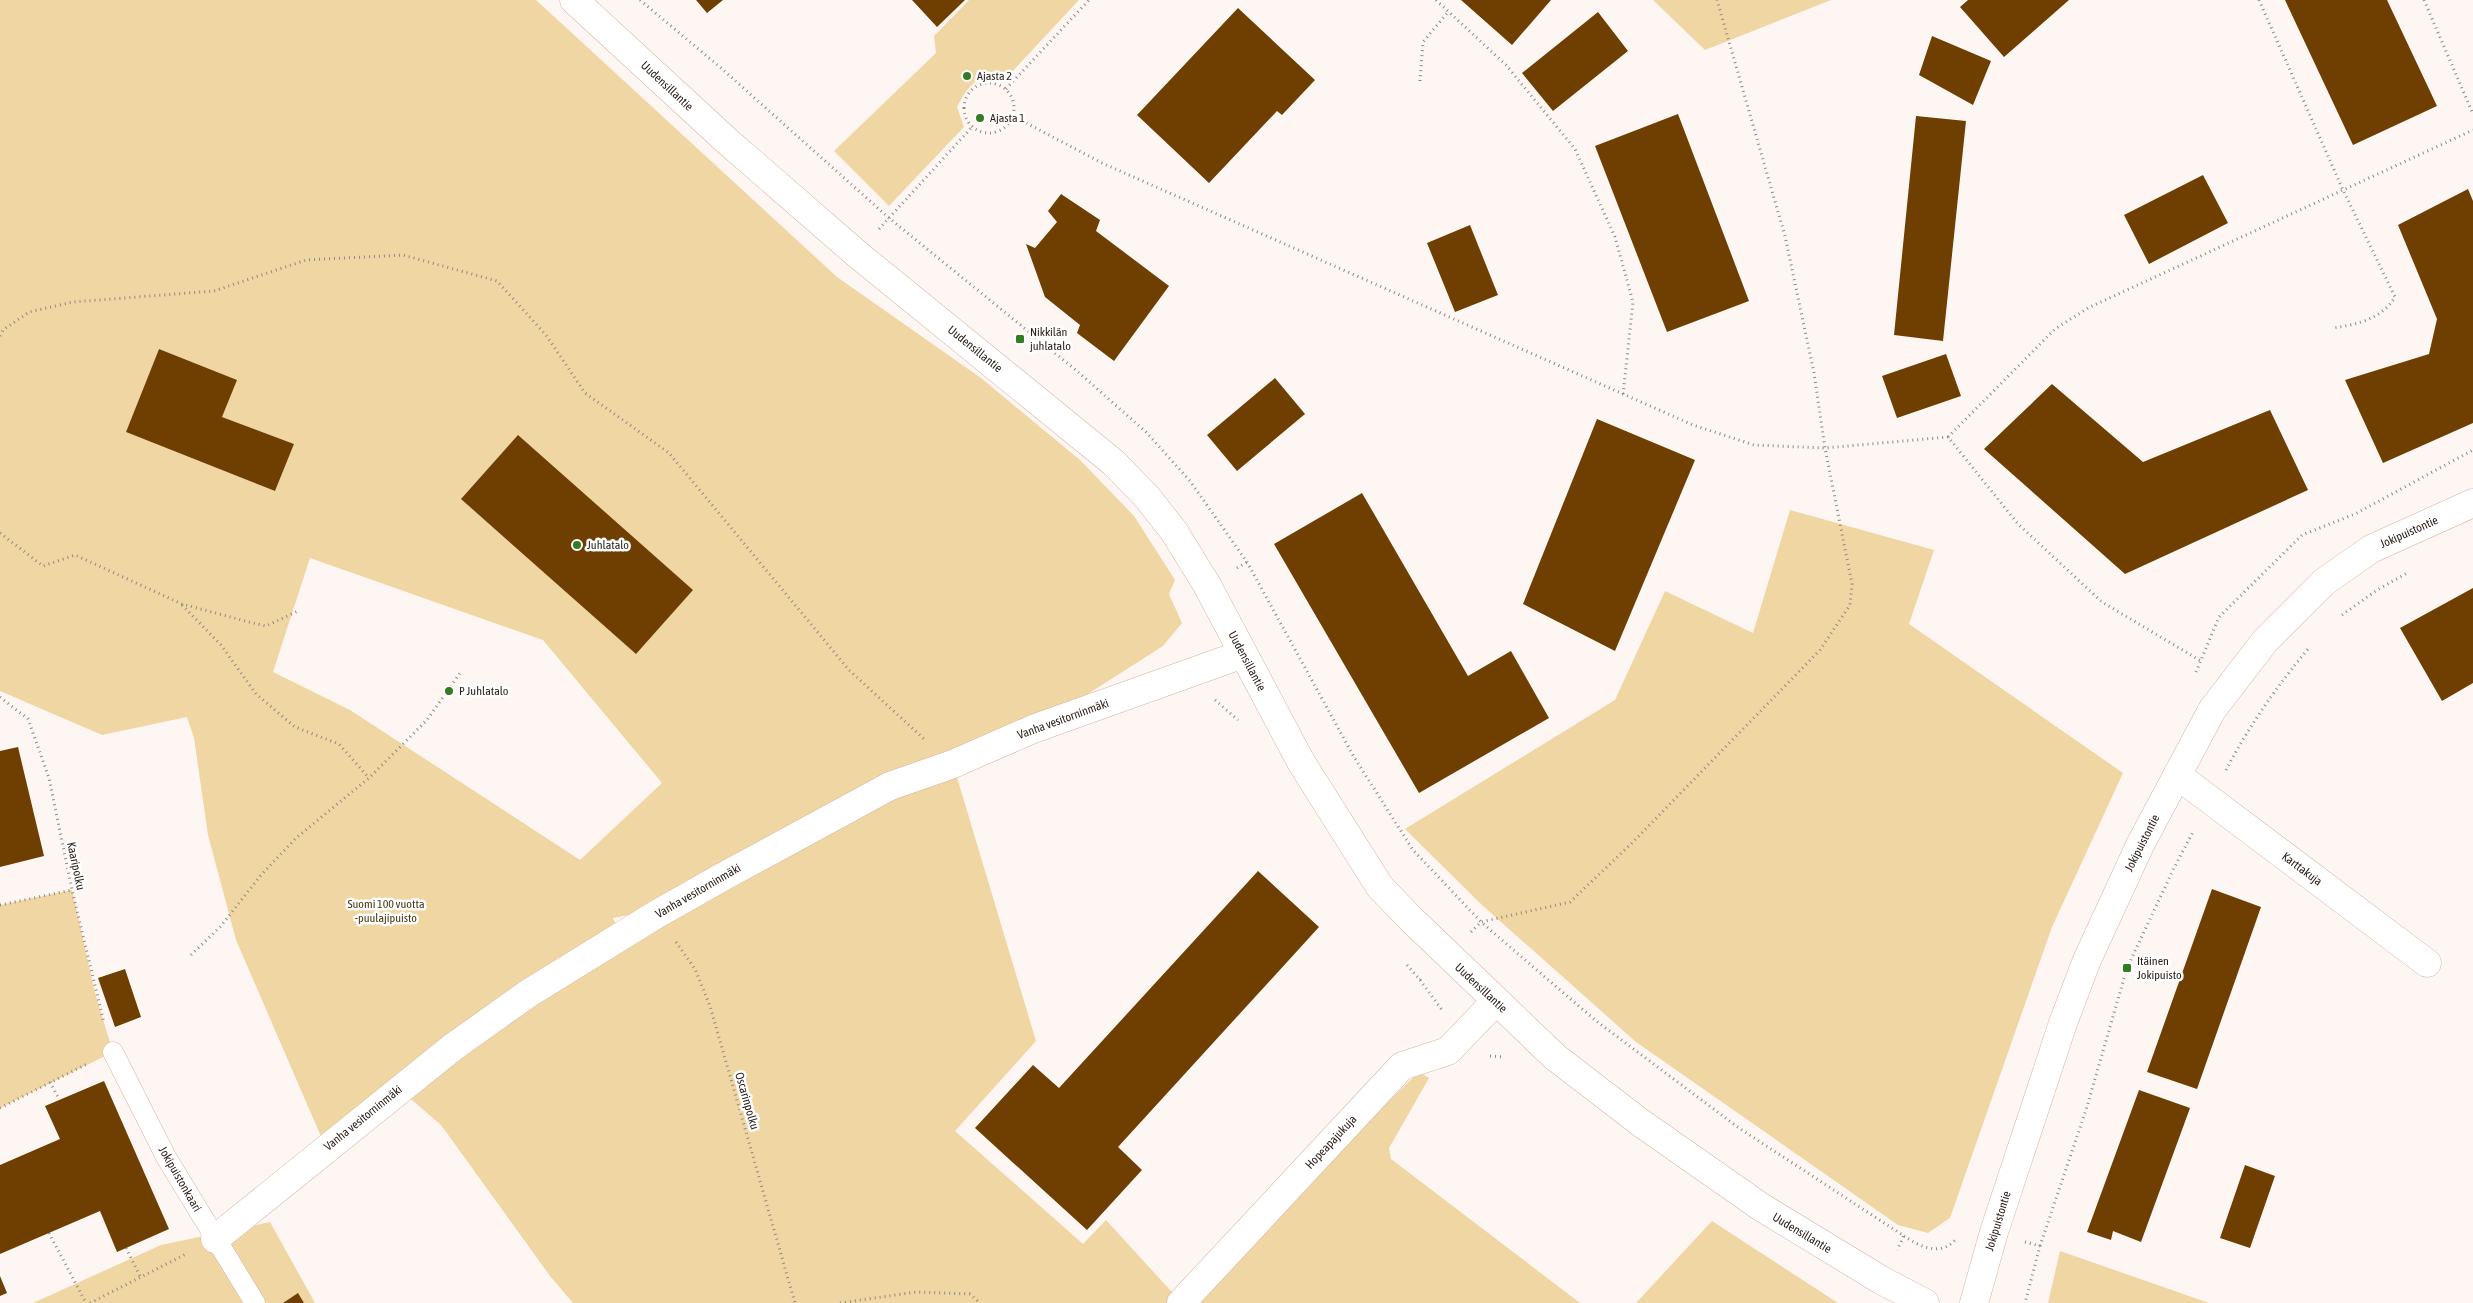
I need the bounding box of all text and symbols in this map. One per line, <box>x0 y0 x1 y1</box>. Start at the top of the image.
street label: Uudensillantie <box>638 58 696 114</box>
place label: Ajasta 2 <box>977 69 1012 83</box>
marker: Ajasta 2 <box>961 70 973 82</box>
place label: Ajasta 1 <box>990 111 1025 125</box>
marker: Ajasta 1 <box>974 112 986 124</box>
street label: Uudensillantie <box>945 323 1005 375</box>
place label: Nikkilän juhlatalo <box>1029 325 1071 353</box>
marker: Nikkilän juhlatalo <box>1014 333 1026 345</box>
street label: Jokipuistontie <box>2378 513 2440 551</box>
place label: Juhlatalo <box>587 538 629 552</box>
marker: Juhlatalo <box>571 539 583 551</box>
street label: Uudensillantie <box>1225 628 1269 694</box>
place label: P Juhlatalo <box>459 684 509 698</box>
marker: P Juhlatalo <box>443 685 455 697</box>
street label: Vanha vesitorninmäki <box>1015 696 1111 742</box>
street label: Jokipuistontie <box>2122 812 2162 874</box>
street label: Kaaripolku <box>64 841 88 891</box>
street label: Karttakuja <box>2279 849 2325 889</box>
street label: Vanha vesitorninmäki <box>653 861 743 921</box>
park label: Suomi 100 vuotta -puulajipuisto <box>348 897 424 925</box>
place label: Itäinen Jokipuisto <box>2137 954 2182 982</box>
street label: Uudensillantie <box>1452 960 1510 1016</box>
marker: Itäinen Jokipuisto <box>2121 962 2133 974</box>
street label: Oscarinpolku <box>732 1071 762 1131</box>
street label: Vanha vesitorninmäki <box>321 1082 405 1154</box>
street label: Hopeapajukuja <box>1302 1112 1360 1172</box>
street label: Jokipuistonkaari <box>156 1144 204 1214</box>
street label: Jokipuistontie <box>1982 1189 2014 1253</box>
street label: Uudensillantie <box>1770 1210 1834 1256</box>

